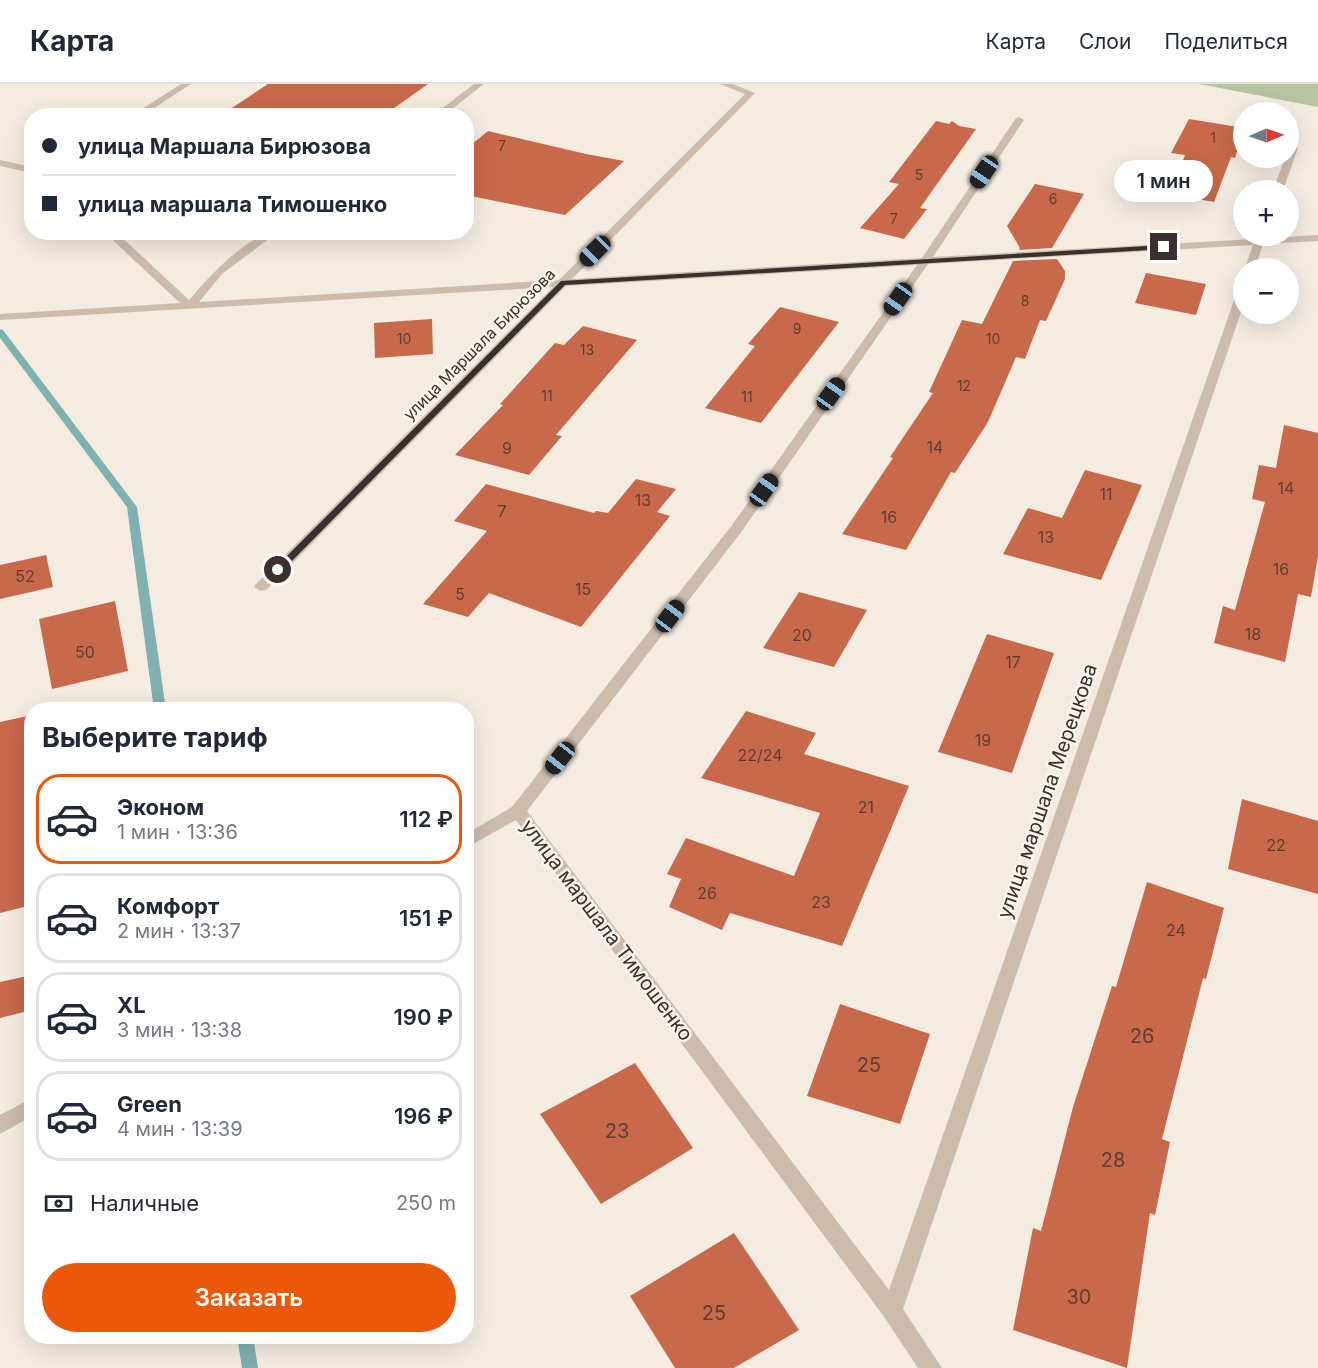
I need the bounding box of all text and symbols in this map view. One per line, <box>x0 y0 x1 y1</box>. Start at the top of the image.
text: Карта <box>30 24 114 58</box>
text: Карта <box>986 29 1046 54</box>
text: Слои <box>1079 29 1131 54</box>
text: Поделиться <box>1164 29 1288 54</box>
north arrow <box>1233 102 1299 168</box>
map controls <box>1233 102 1299 324</box>
house number: 1 <box>1210 129 1216 146</box>
text: улица Маршала Бирюзова <box>78 133 371 159</box>
house number: 7 <box>498 137 506 154</box>
car <box>966 152 1002 192</box>
callout: 1 мин <box>1114 160 1214 202</box>
house number: 5 <box>915 166 923 183</box>
text: 1 мин <box>1137 169 1190 193</box>
button: + <box>1233 180 1299 246</box>
house number: 6 <box>1049 190 1057 207</box>
text: улица маршала Тимошенко <box>78 191 387 217</box>
house number: 7 <box>890 210 898 227</box>
car <box>576 232 614 270</box>
route end <box>1150 233 1177 260</box>
button: − <box>1233 258 1299 324</box>
street label: улица Маршала Бирюзова <box>399 264 559 424</box>
car <box>880 279 916 319</box>
house number: 8 <box>1021 292 1029 309</box>
house number: 9 <box>793 320 801 337</box>
house number: 10 <box>397 330 411 347</box>
house number: 10 <box>986 330 1000 347</box>
house number: 13 <box>580 341 594 358</box>
car <box>813 374 849 414</box>
house number: 12 <box>957 377 971 394</box>
house number: 11 <box>541 387 553 404</box>
house number: 11 <box>741 388 753 405</box>
house number: 14 <box>927 437 943 457</box>
house number: 9 <box>502 438 512 458</box>
car <box>746 470 782 510</box>
house number: 14 <box>1278 478 1294 498</box>
house number: 11 <box>1099 484 1113 504</box>
house number: 13 <box>635 490 651 510</box>
house number: 7 <box>497 501 507 521</box>
house number: 16 <box>881 507 897 527</box>
house number: 13 <box>1038 527 1054 547</box>
route start <box>264 556 291 583</box>
house number: 16 <box>1273 559 1289 579</box>
house number: 52 <box>15 566 35 586</box>
house number: 15 <box>575 579 591 599</box>
house number: 5 <box>455 584 465 604</box>
car <box>652 596 688 636</box>
house number: 18 <box>1245 624 1261 644</box>
house number: 20 <box>792 625 812 645</box>
house number: 50 <box>75 642 95 662</box>
house number: 17 <box>1005 652 1021 672</box>
street label: улица маршала Мерецкова <box>992 660 1102 922</box>
text: Выберите тариф <box>42 721 268 754</box>
house number: 19 <box>975 730 991 750</box>
car <box>542 738 578 778</box>
house number: 22/24 <box>737 745 783 765</box>
icon: car <box>45 792 99 846</box>
text: Эконом <box>117 794 204 820</box>
house number: 21 <box>858 797 874 817</box>
text: 112 ₽ <box>399 806 453 832</box>
street label: улица маршала Тимошенко <box>516 815 698 1045</box>
text: 1 мин · 13:36 <box>117 820 238 844</box>
house number: 22 <box>1266 835 1286 855</box>
house number: 26 <box>697 883 717 903</box>
icon: car <box>45 891 99 945</box>
house number: 23 <box>811 892 831 912</box>
text: Комфорт <box>117 893 219 919</box>
text: 151 ₽ <box>399 905 453 931</box>
text: 2 мин · 13:37 <box>117 919 241 943</box>
house number: 24 <box>1166 920 1186 940</box>
icon: car <box>45 990 99 1044</box>
text: XL <box>117 992 146 1018</box>
text: 190 ₽ <box>394 1004 453 1030</box>
text: 3 мин · 13:38 <box>117 1018 242 1042</box>
house number: 26 <box>1130 1024 1154 1048</box>
house number: 25 <box>857 1053 881 1077</box>
icon: car <box>45 1089 99 1143</box>
text: Green <box>117 1091 182 1117</box>
text: 196 ₽ <box>394 1103 453 1129</box>
text: 4 мин · 13:39 <box>117 1117 243 1141</box>
house number: 23 <box>605 1119 629 1143</box>
house number: 28 <box>1101 1148 1125 1172</box>
icon: cash <box>42 1187 75 1220</box>
text: Наличные <box>90 1190 199 1216</box>
text: 250 m <box>396 1191 456 1215</box>
button: Заказать <box>42 1263 456 1332</box>
house number: 30 <box>1067 1285 1091 1309</box>
house number: 25 <box>702 1301 726 1325</box>

